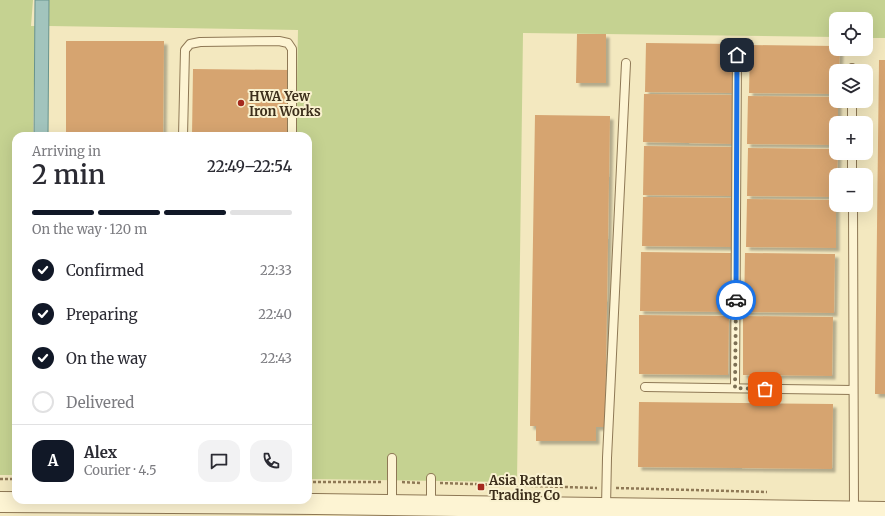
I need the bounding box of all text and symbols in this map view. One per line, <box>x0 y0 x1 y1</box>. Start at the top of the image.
map controls <box>829 12 873 212</box>
button: locate <box>829 12 873 56</box>
pin <box>720 38 754 72</box>
icon: home <box>726 44 748 66</box>
button: layers <box>829 64 873 108</box>
place label: HWA Yew Iron Works <box>249 88 321 120</box>
marker: HWA Yew Iron Works <box>236 98 246 108</box>
button: + <box>829 116 873 160</box>
text: Arriving in <box>32 143 101 160</box>
text: 22:49–22:54 <box>207 157 292 176</box>
text: 2 min <box>32 158 105 191</box>
button: − <box>829 168 873 212</box>
text: On the way · 120 m <box>32 221 147 238</box>
icon: check <box>32 259 54 281</box>
text: Confirmed <box>66 261 144 280</box>
text: 22:33 <box>260 262 292 279</box>
courier <box>716 280 756 320</box>
icon: car <box>725 289 747 311</box>
icon: check <box>32 303 54 325</box>
text: Preparing <box>66 305 138 324</box>
text: 22:40 <box>258 306 292 323</box>
icon: check <box>32 347 54 369</box>
text: On the way <box>66 349 147 368</box>
text: 22:43 <box>260 350 292 367</box>
pin <box>748 372 782 406</box>
icon: bag <box>754 378 776 400</box>
text: Delivered <box>66 393 134 412</box>
button: chat <box>198 440 240 482</box>
button: phone <box>250 440 292 482</box>
text: Alex <box>84 443 117 462</box>
text: A <box>48 451 58 470</box>
text: Courier · 4.5 <box>84 462 157 479</box>
place label: Asia Rattan Trading Co <box>488 472 563 504</box>
marker: Asia Rattan Trading Co <box>476 482 486 492</box>

